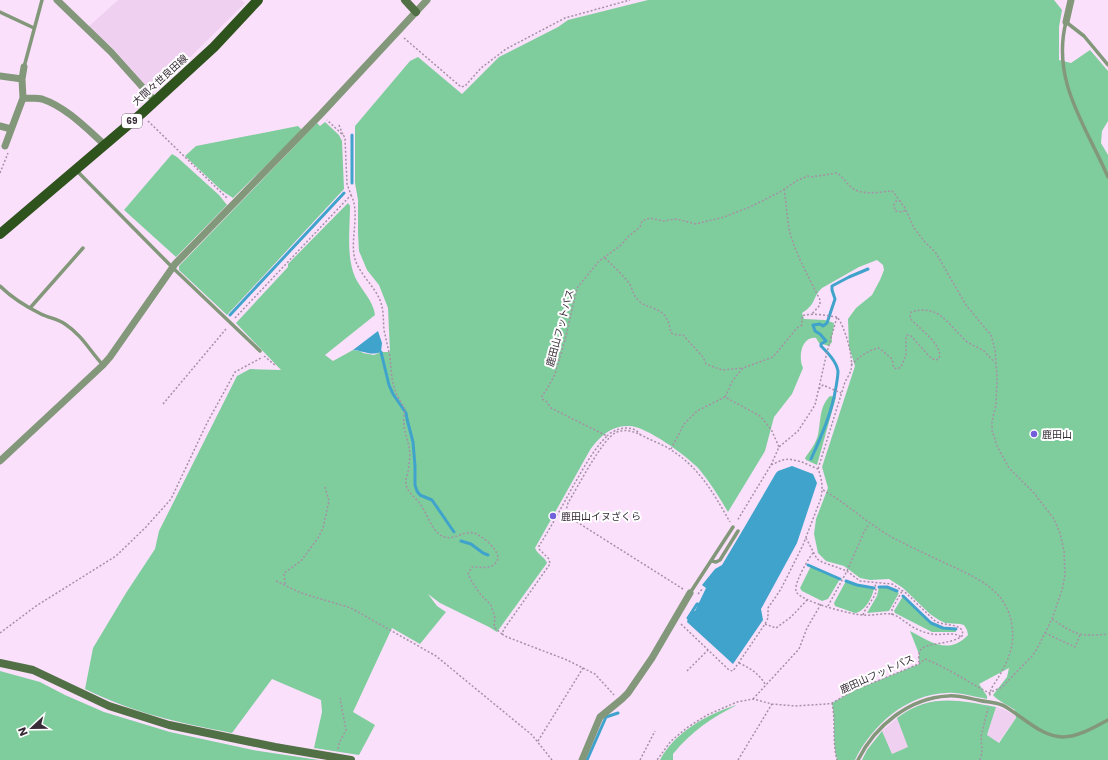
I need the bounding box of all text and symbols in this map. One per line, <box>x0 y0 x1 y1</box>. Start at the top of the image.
street label: 大間々世良田線 <box>129 51 191 109</box>
road number: 69 <box>122 114 142 128</box>
street label: 鹿田山フットパス <box>542 287 578 369</box>
place label: 鹿田山 <box>1042 427 1072 442</box>
marker: 鹿田山 <box>1029 429 1039 439</box>
place label: 鹿田山イヌざくら <box>561 509 641 524</box>
marker: 鹿田山イヌざくら <box>548 511 558 521</box>
street label: 鹿田山フットパス <box>837 651 917 697</box>
north arrow <box>12 708 52 748</box>
text: N <box>14 725 32 739</box>

